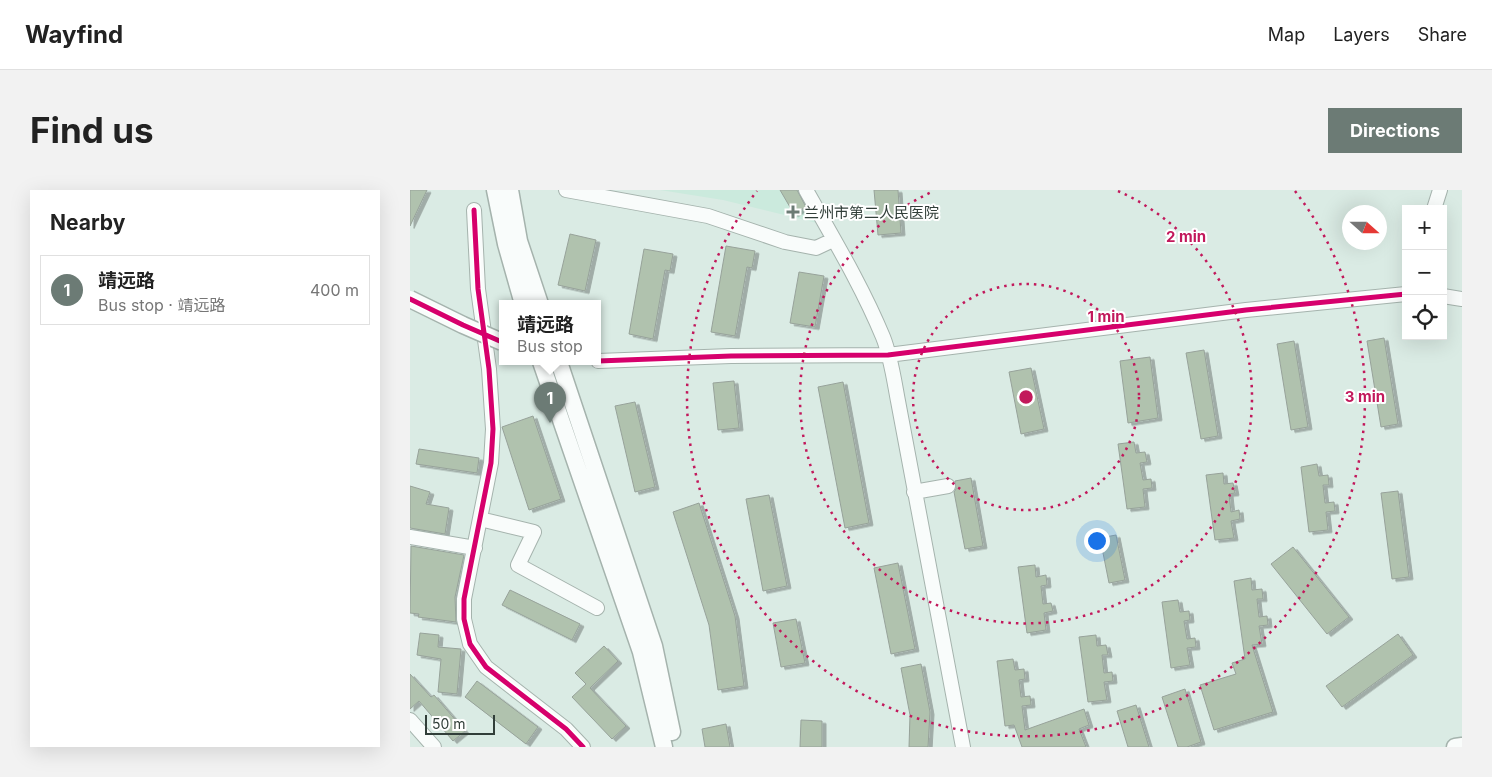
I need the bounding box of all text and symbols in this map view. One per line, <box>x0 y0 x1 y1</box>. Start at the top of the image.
text: Wayfind <box>25 20 123 49</box>
text: Map <box>1268 24 1305 45</box>
text: Layers <box>1333 24 1390 45</box>
text: Share <box>1418 24 1467 45</box>
button: Directions <box>1328 108 1462 153</box>
text: Find us <box>30 109 154 151</box>
place label: 兰州市第二人民医院 <box>804 203 939 222</box>
marker: 兰州市第二人民医院 <box>786 205 800 219</box>
north arrow <box>1342 205 1387 250</box>
map controls <box>1402 205 1447 340</box>
button: + <box>1402 205 1447 250</box>
text: Nearby <box>50 210 125 235</box>
text: 2 min <box>1166 227 1206 246</box>
button: − <box>1402 250 1447 295</box>
text: 靖远路 <box>98 269 155 292</box>
text: 1 <box>64 280 70 300</box>
text: 400 m <box>310 280 359 300</box>
text: Bus stop · 靖远路 <box>98 295 225 315</box>
button: locate <box>1402 295 1447 340</box>
popup <box>499 300 601 365</box>
text: 1 min <box>1087 307 1125 326</box>
text: 靖远路 <box>517 313 574 336</box>
text: Bus stop <box>517 336 583 356</box>
pin: 1 <box>534 382 566 423</box>
text: 3 min <box>1345 387 1385 406</box>
centre of rings <box>1017 388 1035 406</box>
your location <box>1084 528 1110 554</box>
scale bar <box>425 712 495 735</box>
text: 50 m <box>432 715 466 732</box>

